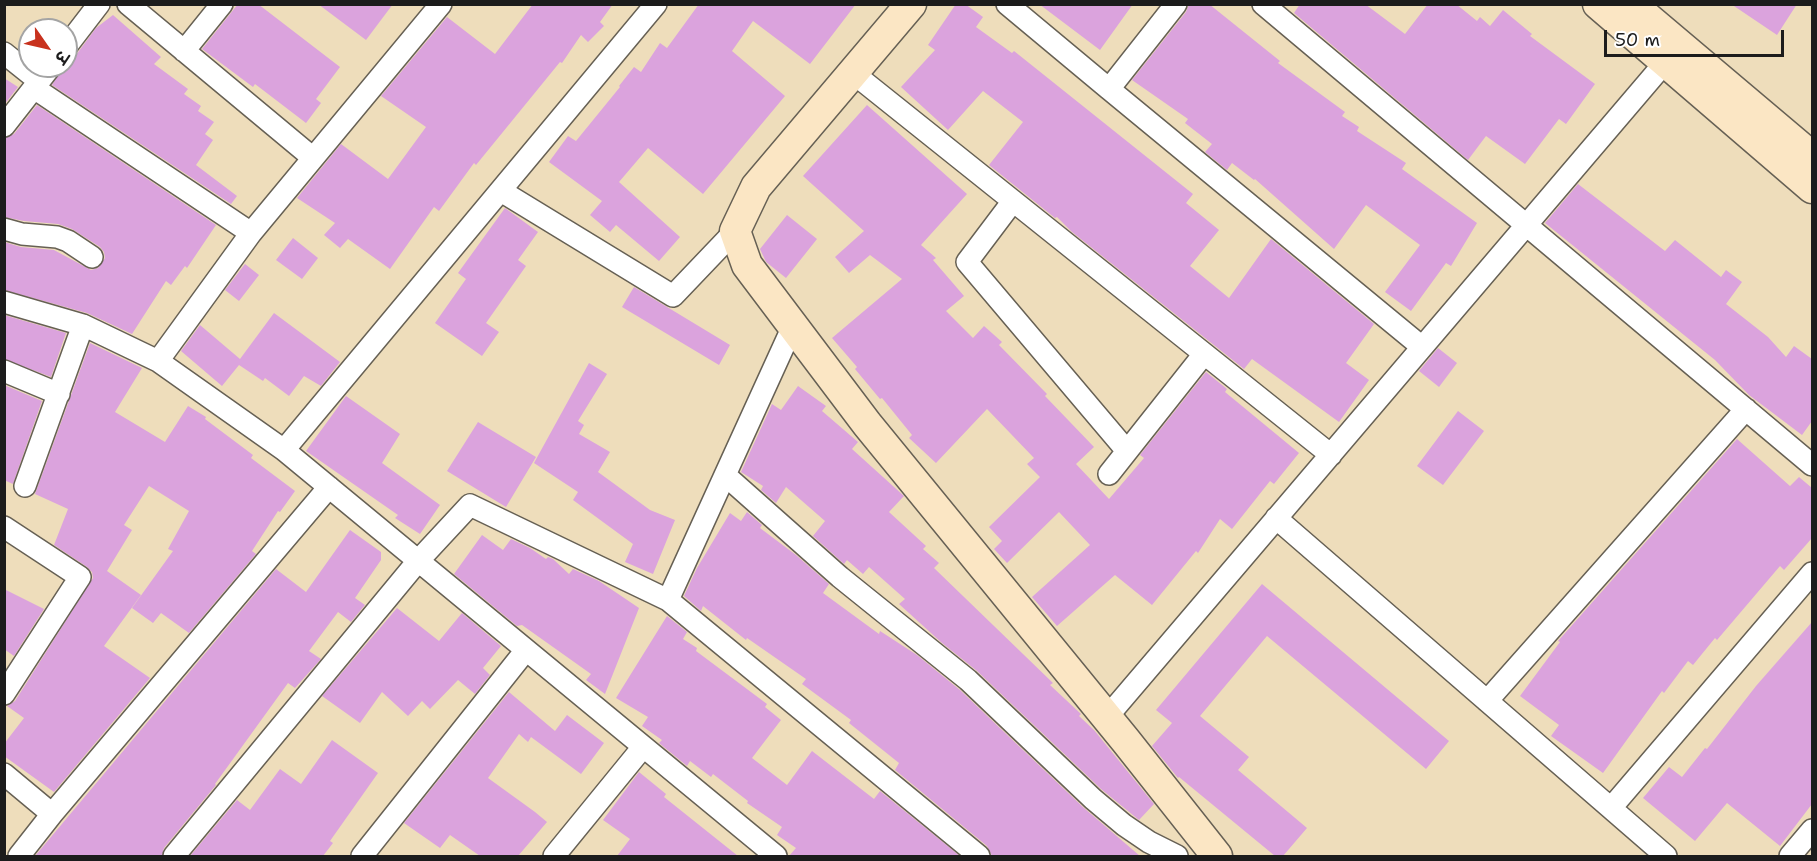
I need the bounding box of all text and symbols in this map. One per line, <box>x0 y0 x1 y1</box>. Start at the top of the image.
north arrow <box>18 18 78 78</box>
scale bar <box>1607 18 1787 56</box>
text: 50 m <box>1615 28 1660 52</box>
text: उ <box>50 47 73 68</box>

